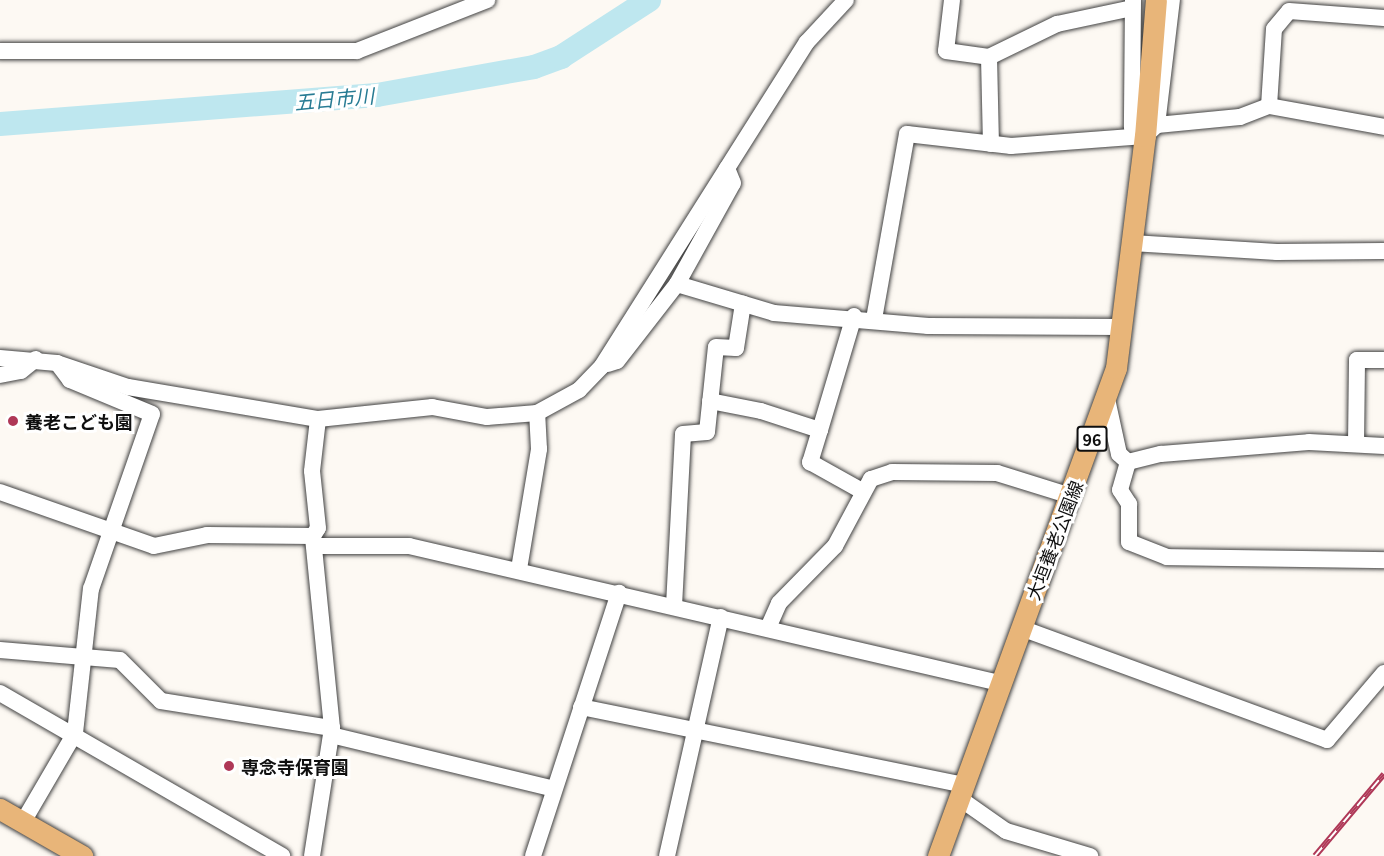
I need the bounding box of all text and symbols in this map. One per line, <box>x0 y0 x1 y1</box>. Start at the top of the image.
water label: 五日市川 <box>293 83 375 113</box>
place label: 養老こども園 <box>25 410 133 432</box>
marker: 養老こども園 <box>6 414 20 428</box>
road number: 96 <box>1076 426 1108 452</box>
street label: 大垣養老公園線 <box>1021 477 1087 603</box>
place label: 専念寺保育園 <box>241 755 349 777</box>
marker: 専念寺保育園 <box>222 759 236 773</box>

